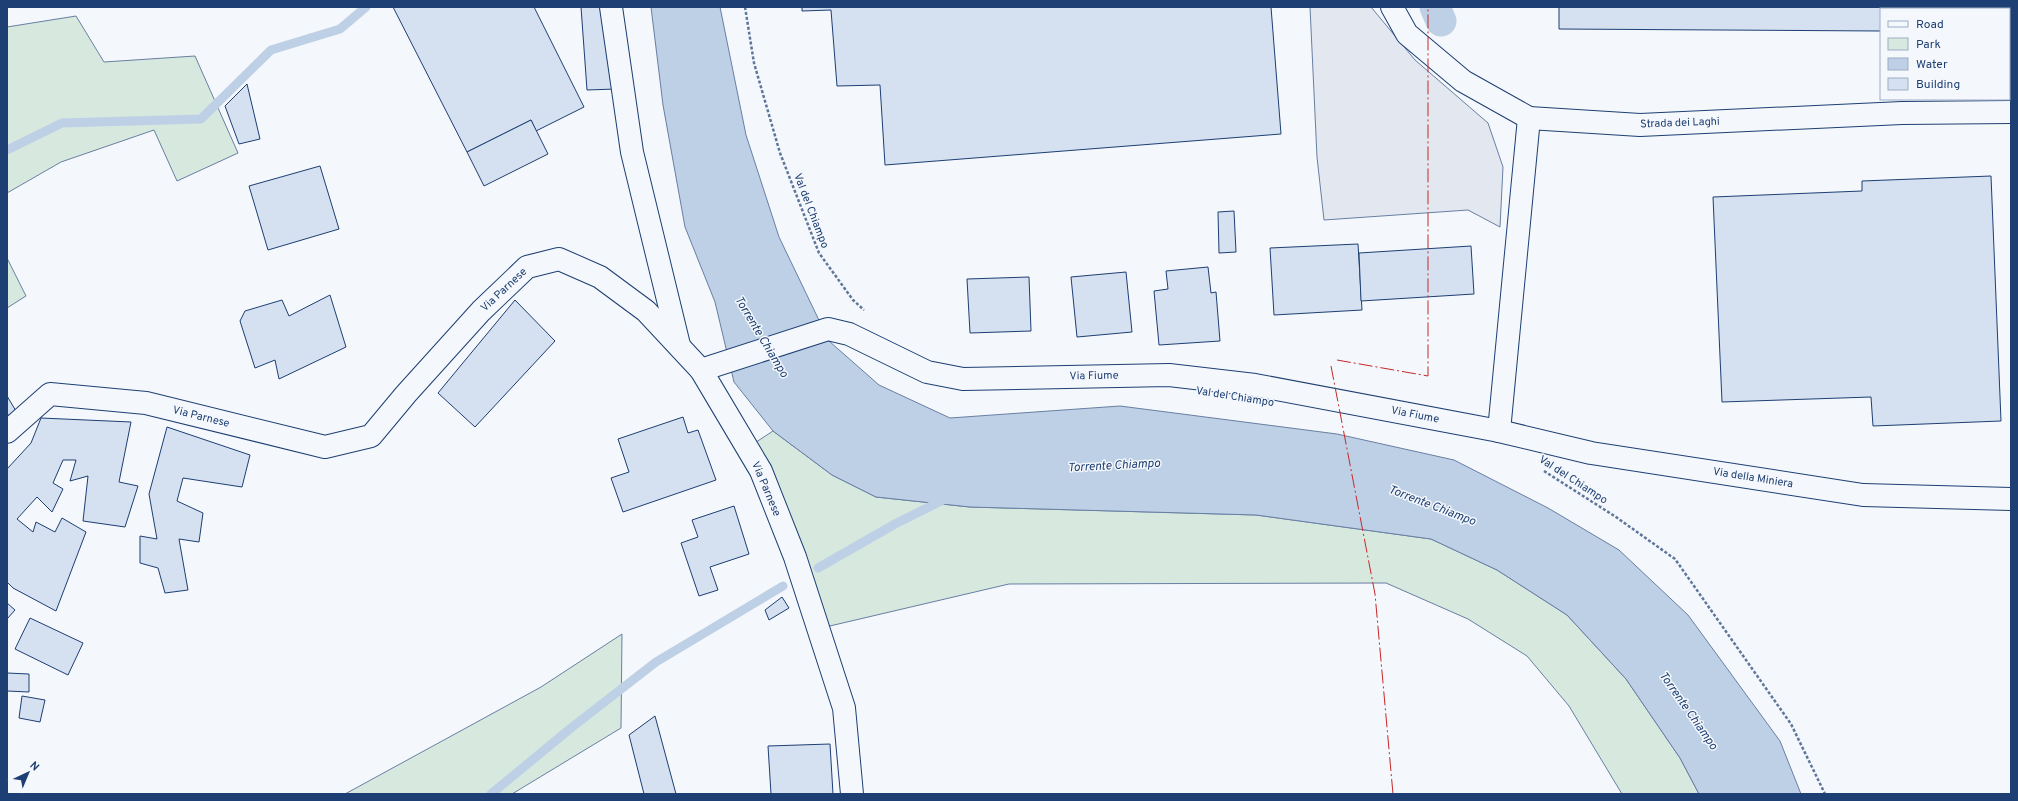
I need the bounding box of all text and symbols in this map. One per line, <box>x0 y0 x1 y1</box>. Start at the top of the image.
legend <box>1880 8 2010 100</box>
text: Road <box>1916 17 1944 33</box>
text: Park <box>1916 37 1941 53</box>
text: Water <box>1916 57 1948 73</box>
text: Building <box>1916 77 1960 93</box>
street label: Strada dei Laghi <box>1640 115 1720 131</box>
street label: Val del Chiampo <box>790 171 832 251</box>
street label: Via Parnese <box>478 265 530 315</box>
water label: Torrente Chiampo <box>730 293 792 381</box>
street label: Via Fiume <box>1069 369 1119 383</box>
street label: Val del Chiampo <box>1195 384 1275 410</box>
street label: Via Parnese <box>171 403 231 431</box>
street label: Via Fiume <box>1390 403 1440 427</box>
street label: Val del Chiampo <box>1536 453 1610 507</box>
water label: Torrente Chiampo <box>1067 456 1161 476</box>
street label: Via Parnese <box>748 459 784 519</box>
street label: Via della Miniera <box>1712 465 1794 491</box>
water label: Torrente Chiampo <box>1386 482 1479 530</box>
water label: Torrente Chiampo <box>1655 669 1721 754</box>
north arrow <box>8 753 48 793</box>
text: N <box>27 759 42 774</box>

